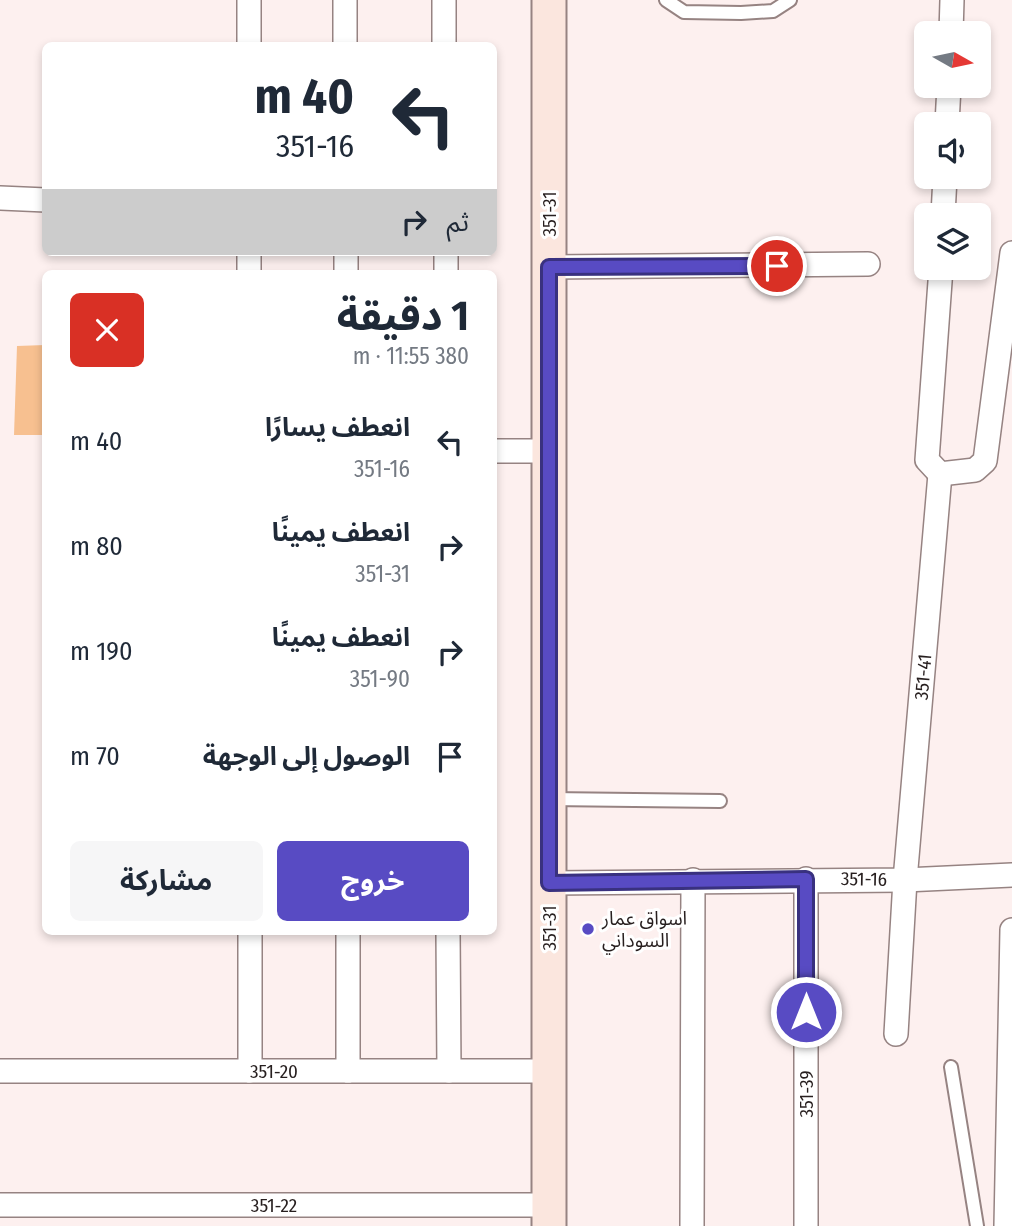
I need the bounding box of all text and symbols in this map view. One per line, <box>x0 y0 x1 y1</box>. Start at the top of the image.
north arrow <box>914 21 990 98</box>
map controls <box>914 21 991 280</box>
text: 40 m <box>254 67 354 126</box>
icon: left <box>378 70 469 161</box>
button: sound <box>914 112 991 189</box>
text: 351-16 <box>276 127 354 165</box>
street label: 351-31 <box>538 191 561 237</box>
icon: right <box>395 203 433 241</box>
button: layers <box>914 203 991 280</box>
text: ثم <box>447 207 469 238</box>
pin <box>747 236 807 296</box>
icon: arrive <box>758 247 796 285</box>
text: 1 دقيقة <box>337 291 469 341</box>
button: close <box>70 293 144 367</box>
text: 380 m · 11:55 <box>353 342 469 370</box>
text: انعطف يسارًا <box>265 412 410 443</box>
icon: left <box>431 423 469 461</box>
text: 40 m <box>70 426 122 457</box>
text: 351-16 <box>354 455 410 483</box>
text: انعطف يمينًا <box>272 517 410 548</box>
icon: right <box>431 528 469 566</box>
text: 80 m <box>70 531 123 562</box>
text: 351-31 <box>355 560 410 588</box>
text: انعطف يمينًا <box>272 622 410 653</box>
icon: right <box>431 633 469 671</box>
text: 190 m <box>70 636 132 667</box>
street label: 351-41 <box>910 653 936 701</box>
text: 351-90 <box>350 665 410 693</box>
icon: arrive <box>431 738 469 776</box>
text: 70 m <box>70 741 120 772</box>
text: الوصول إلى الوجهة <box>203 741 410 772</box>
button: مشاركة <box>70 841 263 921</box>
button: خروج <box>277 841 469 921</box>
street label: 351-16 <box>841 867 887 891</box>
street label: 351-31 <box>538 905 561 951</box>
place label: اسواق عمار السوداني <box>601 907 687 955</box>
marker: اسواق عمار السوداني <box>580 921 596 937</box>
position arrow <box>769 975 843 1049</box>
street label: 351-20 <box>250 1060 298 1083</box>
street label: 351-39 <box>795 1070 818 1118</box>
street label: 351-22 <box>251 1194 297 1217</box>

